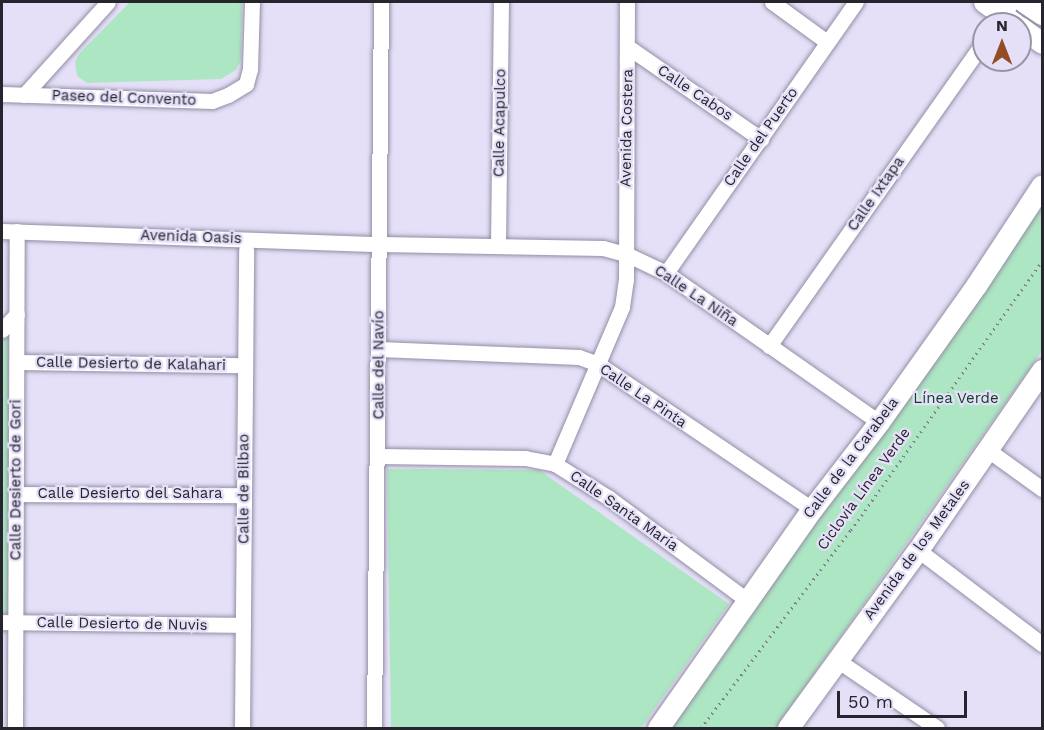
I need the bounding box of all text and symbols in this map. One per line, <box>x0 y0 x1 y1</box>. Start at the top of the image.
north arrow <box>972 12 1032 72</box>
text: N <box>996 16 1008 35</box>
street label: Calle Cabos <box>654 61 736 125</box>
street label: Calle Acapulco <box>490 68 510 178</box>
street label: Avenida Costera <box>617 69 637 187</box>
street label: Calle del Puerto <box>720 84 802 190</box>
street label: Paseo del Convento <box>51 86 197 110</box>
street label: Calle Ixtapa <box>844 153 908 235</box>
street label: Avenida Oasis <box>140 226 242 248</box>
street label: Calle La Niña <box>651 261 741 331</box>
street label: Calle del Navío <box>370 310 388 420</box>
street label: Calle Desierto de Kalahari <box>36 353 226 375</box>
street label: Calle La Pinta <box>596 360 690 432</box>
park label: Línea Verde <box>913 390 999 408</box>
street label: Calle de la Carabela <box>799 394 903 522</box>
street label: Calle Desierto de Gori <box>7 400 25 560</box>
street label: Ciclovía Línea Verde <box>813 424 915 554</box>
street label: Calle de Bilbao <box>235 434 253 544</box>
street label: Calle Santa María <box>566 467 682 555</box>
street label: Avenida de los Metales <box>860 476 974 624</box>
street label: Calle Desierto del Sahara <box>37 485 223 503</box>
street label: Calle Desierto de Nuvis <box>36 614 208 634</box>
scale bar <box>840 679 970 717</box>
text: 50 m <box>848 691 893 712</box>

